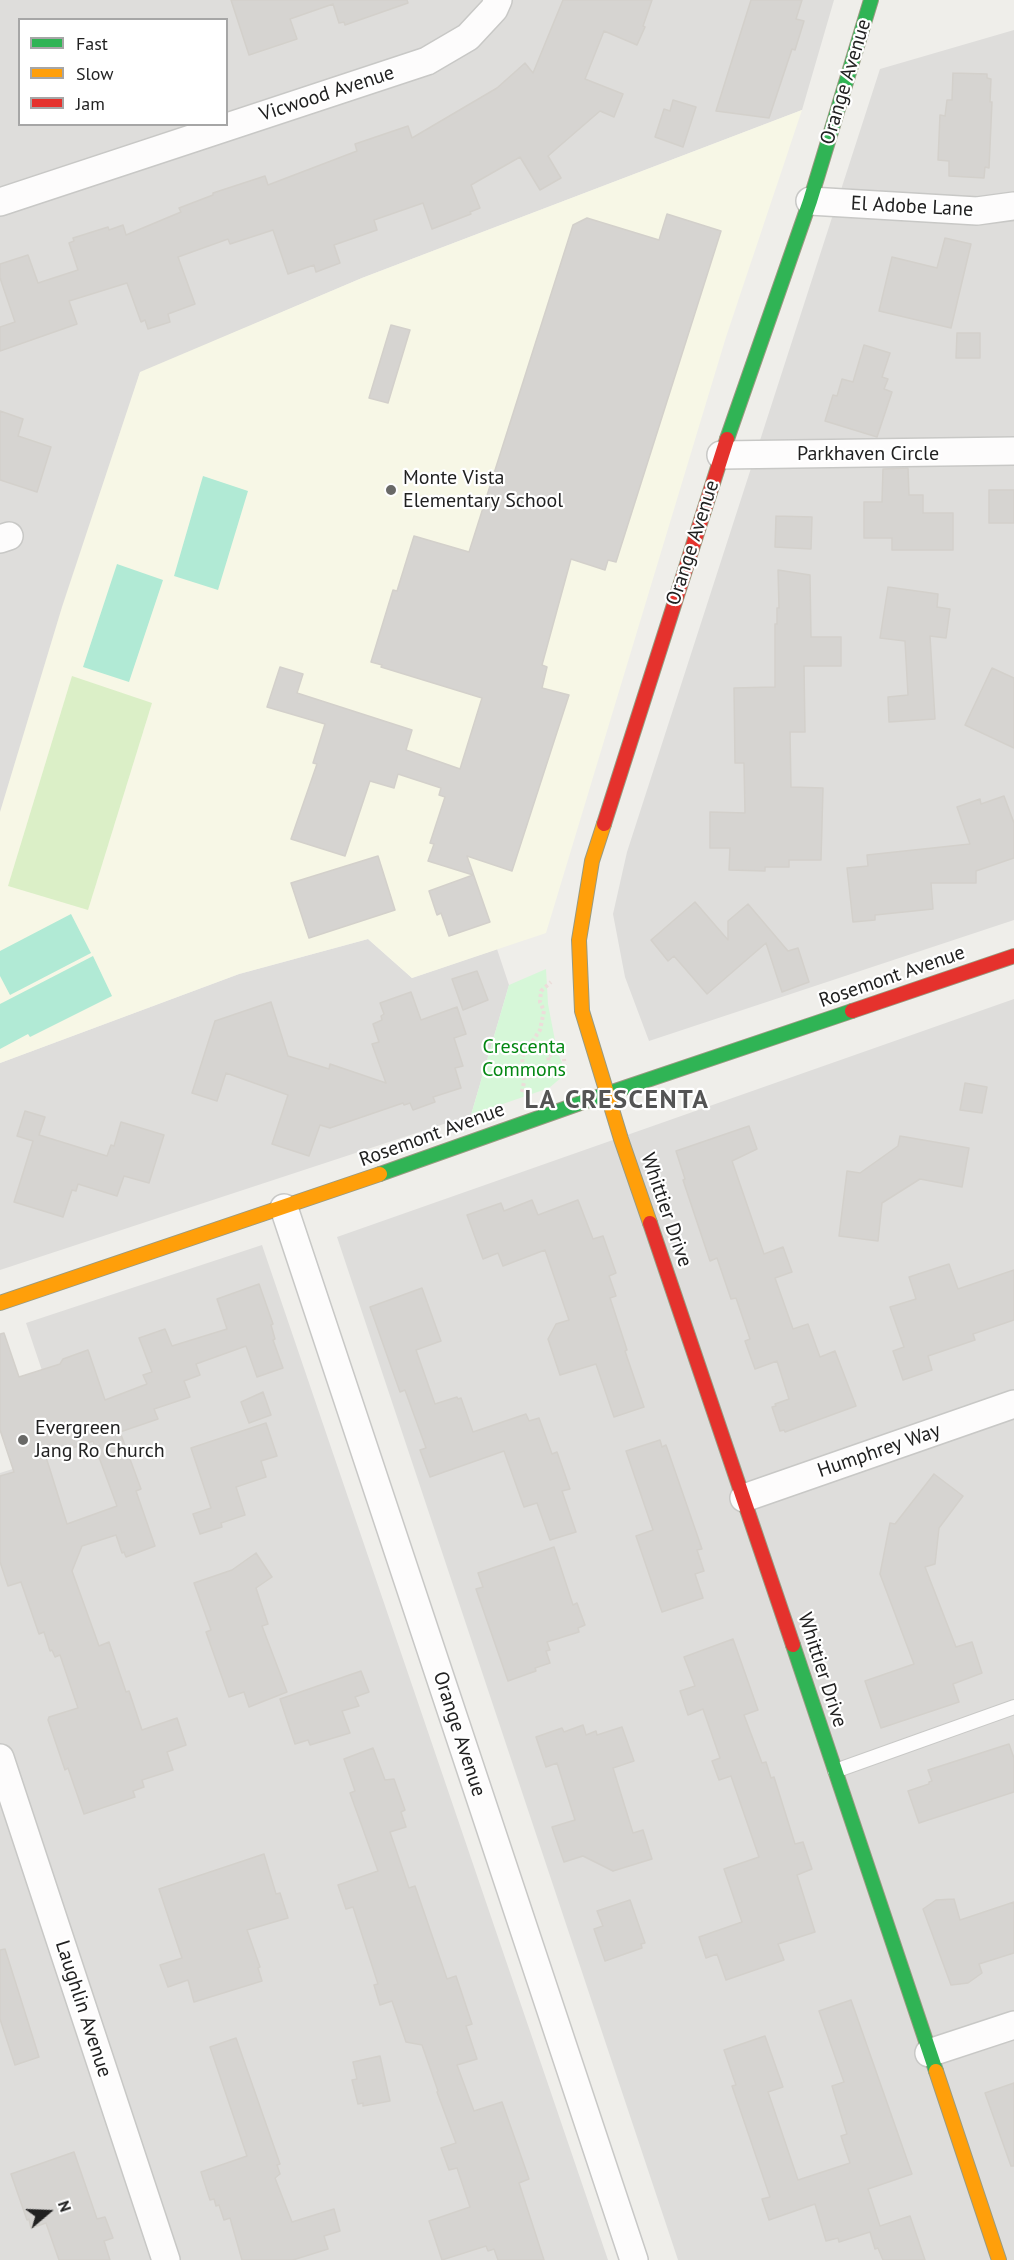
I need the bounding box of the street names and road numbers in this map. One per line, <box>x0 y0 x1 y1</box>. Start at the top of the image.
street label: Orange Avenue <box>816 16 876 148</box>
street label: Vicwood Avenue <box>257 61 397 127</box>
street label: El Adobe Lane <box>850 192 974 222</box>
street label: Parkhaven Circle <box>797 442 939 466</box>
street label: Orange Avenue <box>661 477 725 609</box>
street label: Rosemont Avenue <box>816 941 968 1013</box>
street label: Rosemont Avenue <box>356 1098 508 1172</box>
street label: Whittier Drive <box>635 1150 697 1270</box>
street label: Humphrey Way <box>814 1419 944 1483</box>
street label: Whittier Drive <box>792 1610 852 1730</box>
street label: Orange Avenue <box>427 1668 491 1800</box>
street label: Laughlin Avenue <box>50 1938 116 2080</box>

